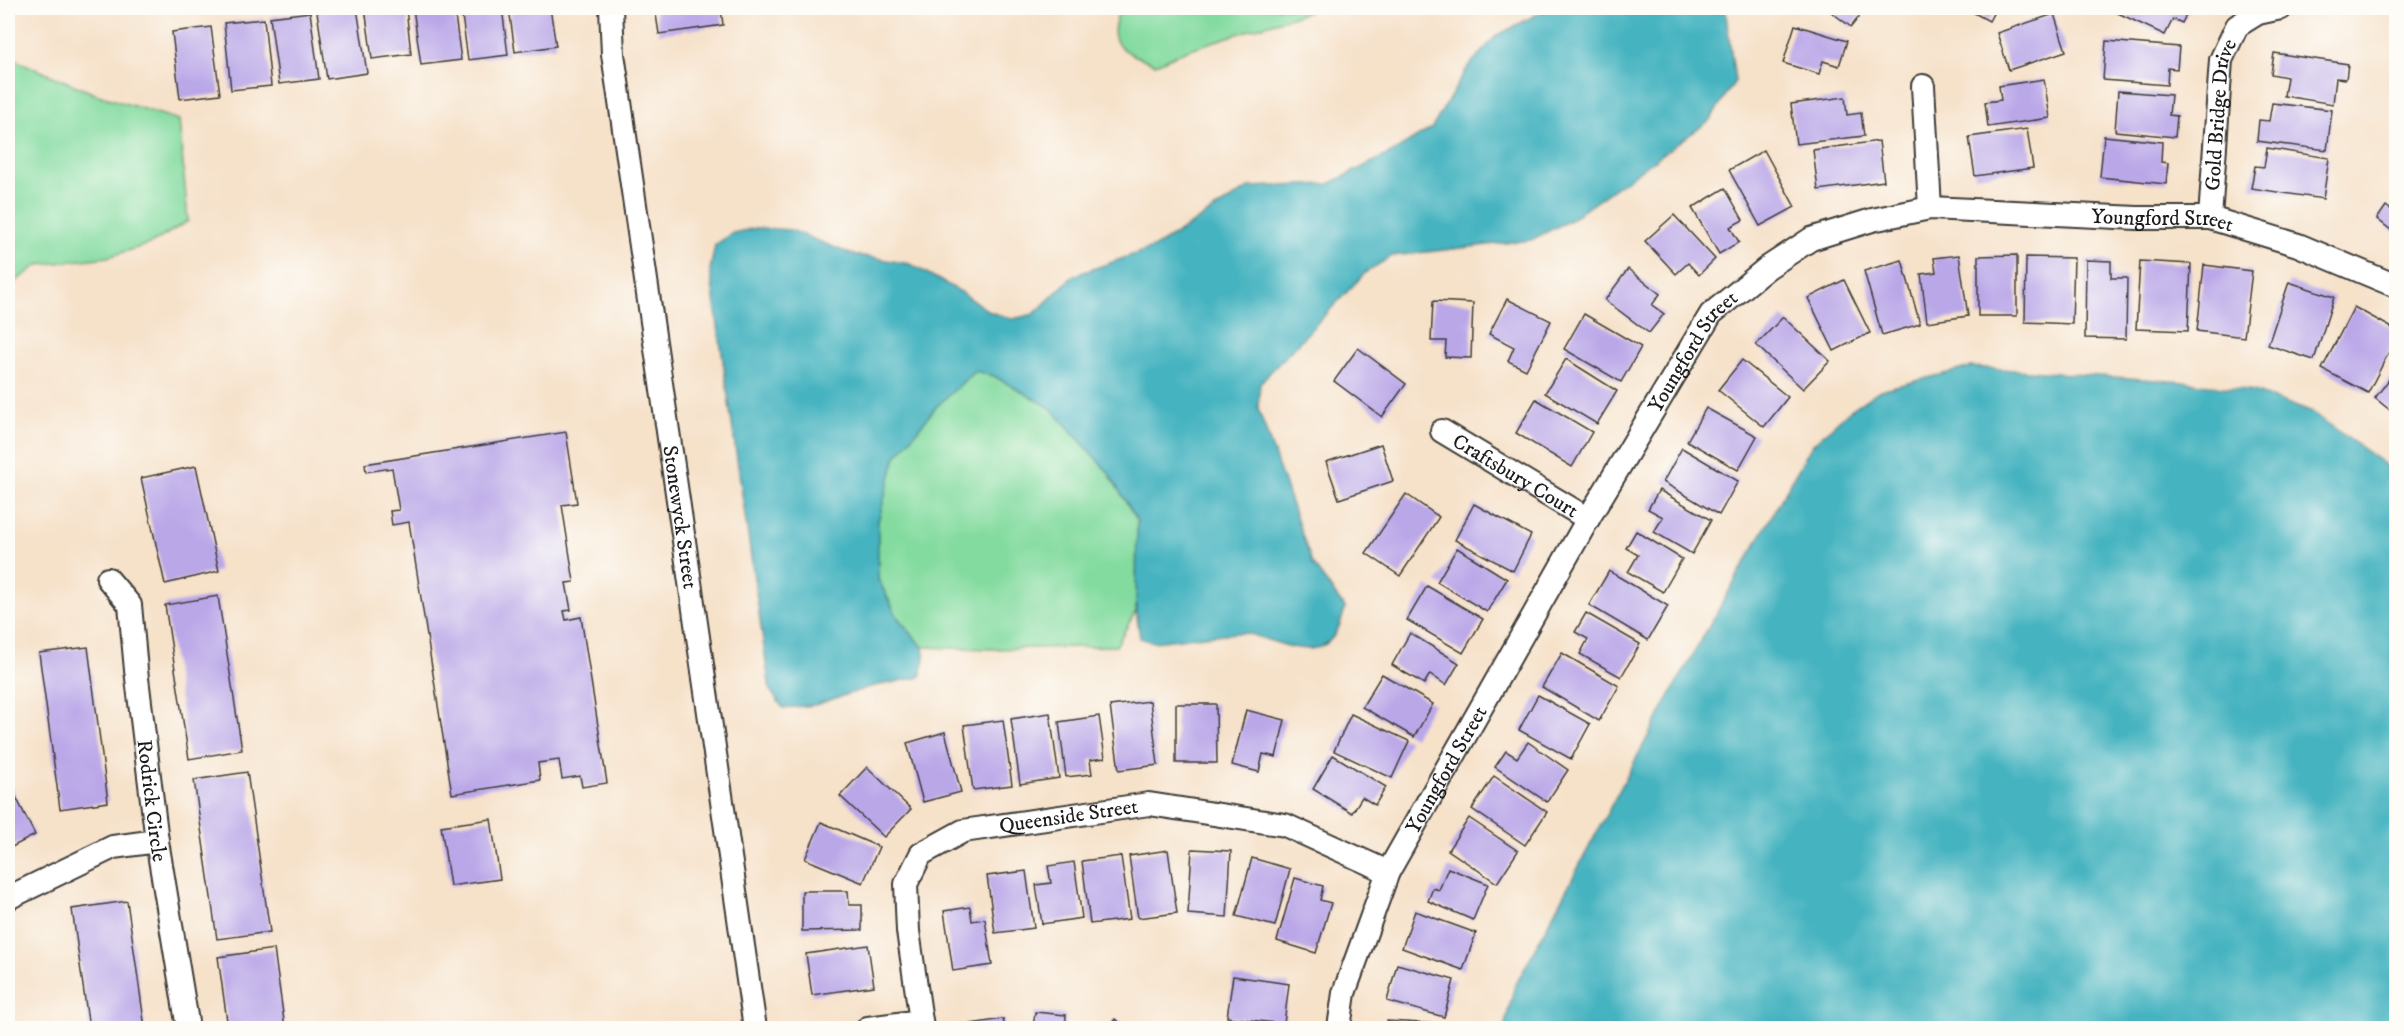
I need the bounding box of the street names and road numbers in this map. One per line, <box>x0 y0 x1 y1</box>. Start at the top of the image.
street label: Gold Bridge Drive <box>2200 34 2243 192</box>
street label: Youngford Street <box>2091 204 2237 238</box>
street label: Youngford Street <box>1643 285 1744 417</box>
street label: Craftsbury Court <box>1448 428 1583 524</box>
street label: Stonewyck Street <box>656 444 703 591</box>
street label: Youngford Street <box>1400 701 1494 838</box>
street label: Rodrick Circle <box>131 738 172 864</box>
street label: Queenside Street <box>997 794 1140 840</box>

